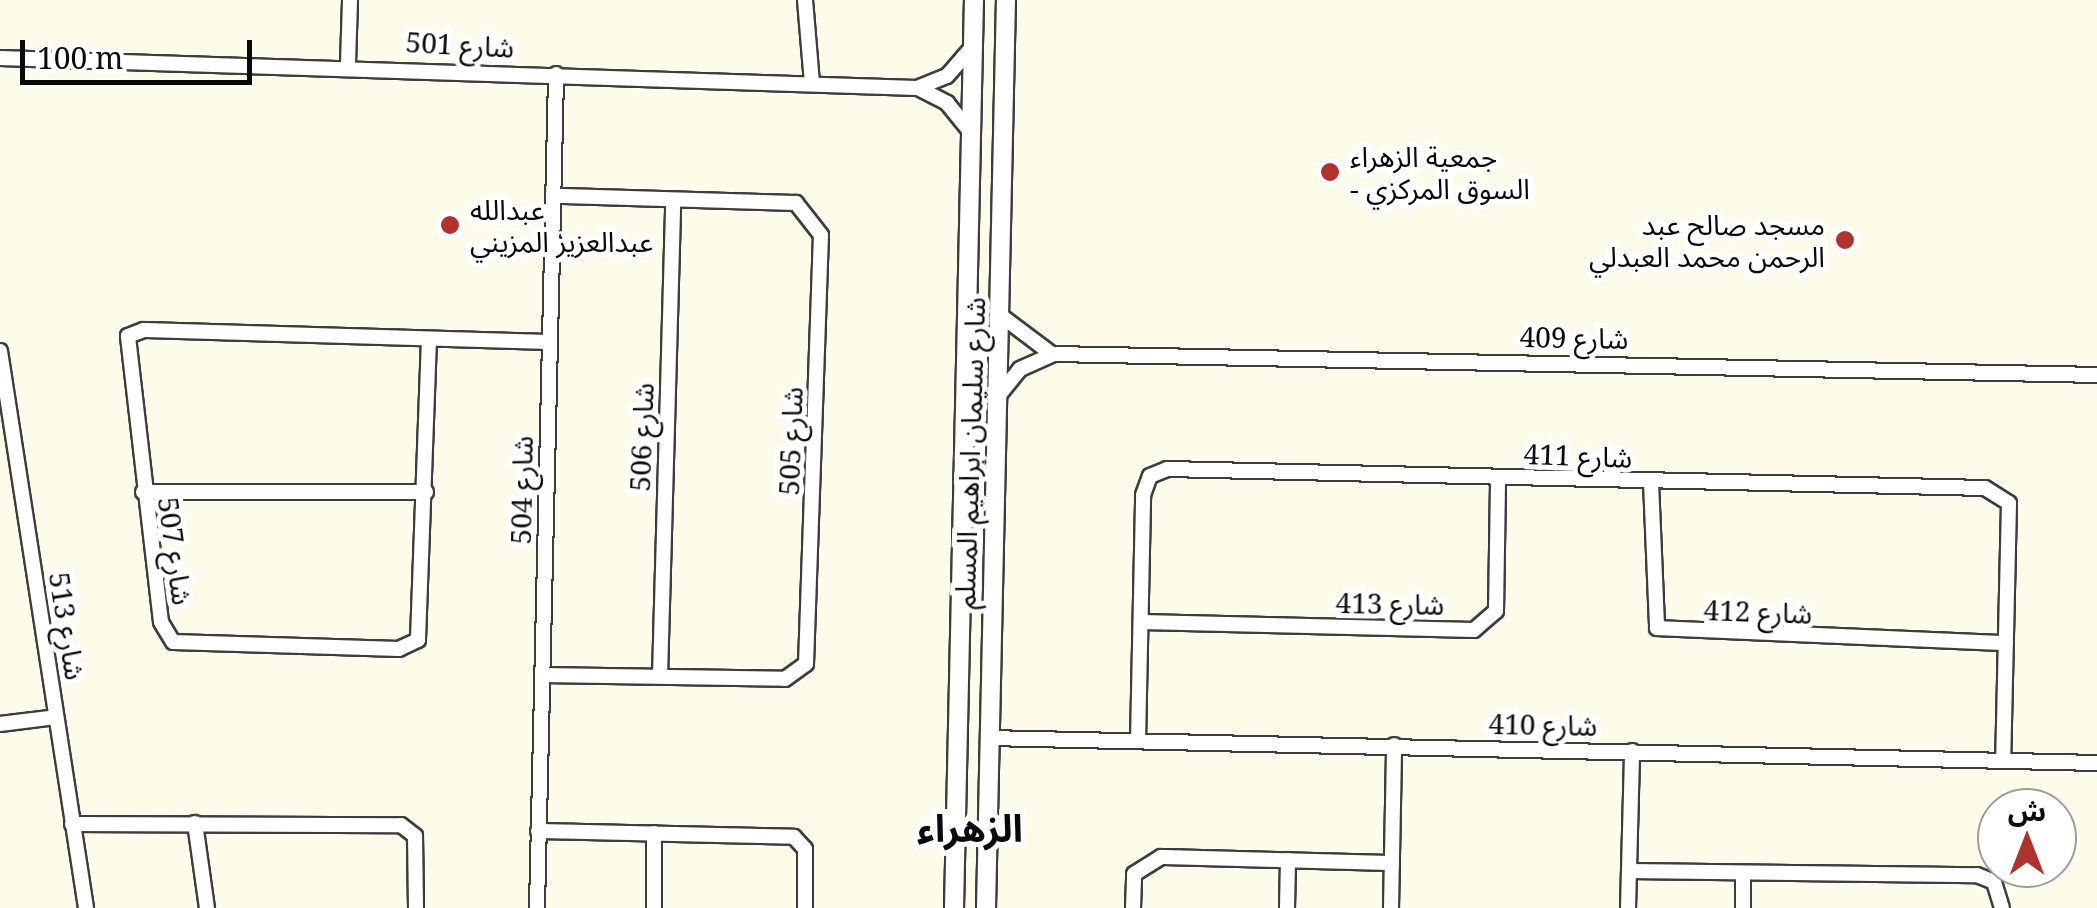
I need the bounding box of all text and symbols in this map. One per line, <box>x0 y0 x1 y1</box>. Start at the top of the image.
scale bar <box>25 20 258 82</box>
street label: شارع 501 <box>405 24 515 64</box>
text: 100 m <box>37 37 123 78</box>
place label: جمعية الزهراء - السوق المركزي <box>1350 139 1530 205</box>
marker: جمعية الزهراء - السوق المركزي <box>1319 161 1341 183</box>
place label: عبدالله عبدالعزيز المزيني <box>470 192 653 258</box>
place label: مسجد صالح عبد الرحمن محمد العبدلي <box>1589 207 1825 273</box>
marker: عبدالله عبدالعزيز المزيني <box>439 214 461 236</box>
marker: مسجد صالح عبد الرحمن محمد العبدلي <box>1834 229 1856 251</box>
street label: شارع سليمان ابراهيم المسلم <box>947 296 991 610</box>
street label: شارع 409 <box>1519 319 1629 355</box>
street label: شارع 506 <box>622 382 660 492</box>
street label: شارع 505 <box>771 386 809 496</box>
street label: شارع 504 <box>503 435 539 545</box>
street label: شارع 411 <box>1523 436 1633 474</box>
street label: شارع 507 <box>152 495 200 607</box>
street label: شارع 513 <box>43 570 93 682</box>
street label: شارع 413 <box>1335 585 1445 621</box>
street label: شارع 412 <box>1703 592 1813 630</box>
street label: شارع 410 <box>1488 706 1598 742</box>
north arrow <box>1977 788 2077 888</box>
text: ش <box>2008 791 2046 829</box>
district label: الزهراء <box>917 805 1023 851</box>

